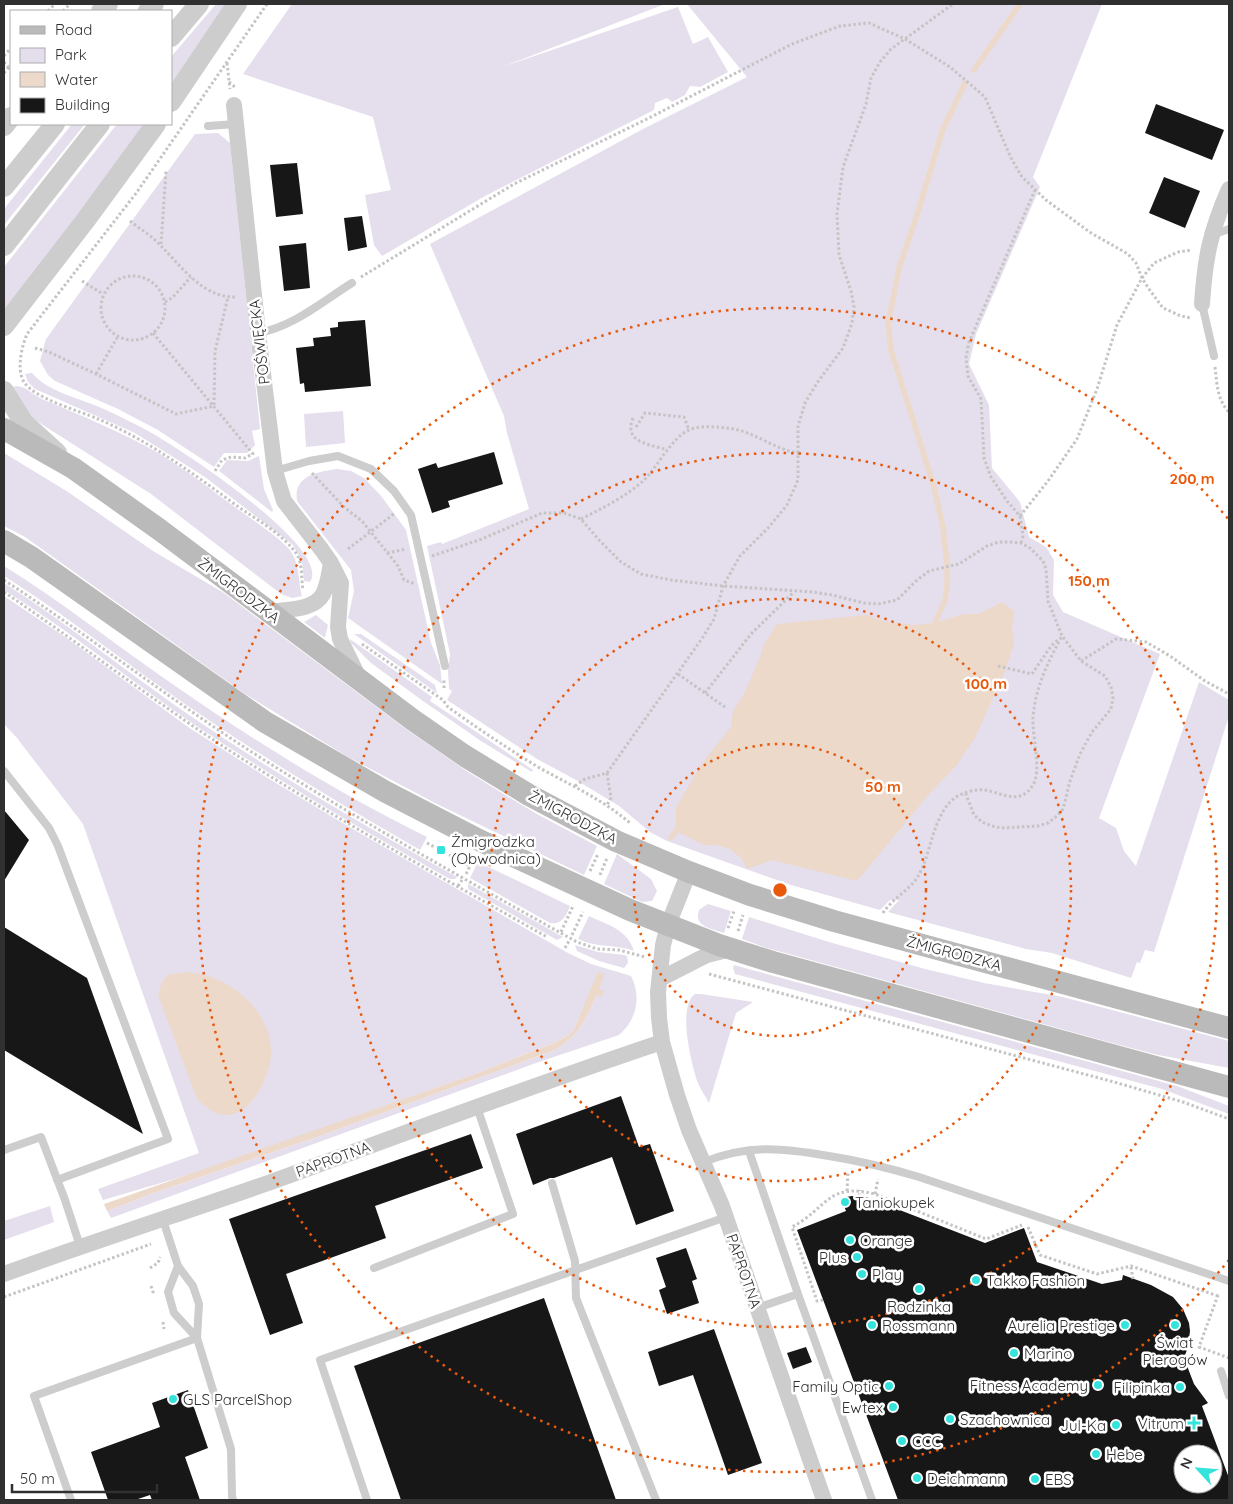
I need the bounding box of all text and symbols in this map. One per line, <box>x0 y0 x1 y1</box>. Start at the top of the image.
legend <box>10 10 172 125</box>
text: Road <box>55 20 92 39</box>
text: Park <box>55 45 87 64</box>
text: Water <box>55 70 98 89</box>
text: Building <box>55 95 110 114</box>
street label: POŚWIĘCKA <box>244 298 274 386</box>
text: 200 m <box>1170 469 1215 488</box>
street label: ŻMIGRODZKA <box>194 553 284 627</box>
text: 150 m <box>1068 571 1110 590</box>
text: 100 m <box>965 674 1007 693</box>
text: 50 m <box>865 777 901 796</box>
street label: ŻMIGRODZKA <box>525 786 621 848</box>
place label: Żmigrodzka (Obwodnica) <box>451 832 541 868</box>
marker: Żmigrodzka (Obwodnica) <box>435 844 447 856</box>
centre of rings <box>771 881 789 899</box>
street label: ŻMIGRODZKA <box>904 931 1004 975</box>
street label: PAPROTNA <box>293 1137 373 1181</box>
place label: Taniokupek <box>855 1193 935 1212</box>
marker: Taniokupek <box>839 1196 851 1208</box>
street label: PAPROTNA <box>722 1231 766 1311</box>
place label: Orange <box>860 1231 912 1250</box>
marker: Orange <box>844 1234 856 1246</box>
place label: Plus <box>819 1248 847 1267</box>
marker: Plus <box>851 1251 863 1263</box>
place label: Play <box>872 1265 902 1284</box>
marker: Play <box>856 1268 868 1280</box>
place label: Takko Fashion <box>986 1271 1085 1290</box>
marker: Takko Fashion <box>970 1274 982 1286</box>
marker: Rodzinka <box>913 1283 925 1295</box>
place label: Rodzinka <box>887 1297 951 1316</box>
place label: Rossmann <box>882 1316 955 1335</box>
place label: Aurelia Prestige <box>1007 1316 1115 1335</box>
marker: Rossmann <box>866 1319 878 1331</box>
marker: Aurelia Prestige <box>1119 1319 1131 1331</box>
marker: Świat Pierogów <box>1169 1319 1181 1331</box>
place label: Świat Pierogów <box>1143 1333 1207 1369</box>
place label: Marino <box>1024 1344 1072 1363</box>
marker: Marino <box>1008 1347 1020 1359</box>
place label: Fitness Academy <box>970 1376 1088 1395</box>
place label: Family Optic <box>792 1377 879 1396</box>
place label: Filipinka <box>1114 1378 1170 1397</box>
marker: Fitness Academy <box>1092 1379 1104 1391</box>
marker: Family Optic <box>883 1380 895 1392</box>
marker: Filipinka <box>1174 1381 1186 1393</box>
place label: GLS ParcelShop <box>183 1390 292 1409</box>
marker: GLS ParcelShop <box>167 1393 179 1405</box>
place label: Ewtex <box>842 1398 883 1417</box>
marker: Ewtex <box>887 1401 899 1413</box>
place label: Szachownica <box>960 1410 1050 1429</box>
marker: Szachownica <box>944 1413 956 1425</box>
place label: Vitrum <box>1138 1414 1184 1433</box>
place label: Jul-Ka <box>1060 1416 1106 1435</box>
marker: Vitrum <box>1188 1417 1200 1429</box>
marker: Jul-Ka <box>1110 1419 1122 1431</box>
place label: CCC <box>912 1432 942 1451</box>
marker: CCC <box>896 1435 908 1447</box>
north arrow <box>1173 1444 1223 1494</box>
place label: Hebe <box>1106 1445 1143 1464</box>
marker: Hebe <box>1090 1448 1102 1460</box>
text: N <box>1176 1455 1197 1472</box>
scale bar <box>12 1462 158 1494</box>
text: 50 m <box>20 1469 55 1488</box>
place label: Deichmann <box>927 1469 1006 1488</box>
place label: EBS <box>1045 1470 1072 1489</box>
marker: Deichmann <box>911 1472 923 1484</box>
marker: EBS <box>1029 1473 1041 1485</box>

